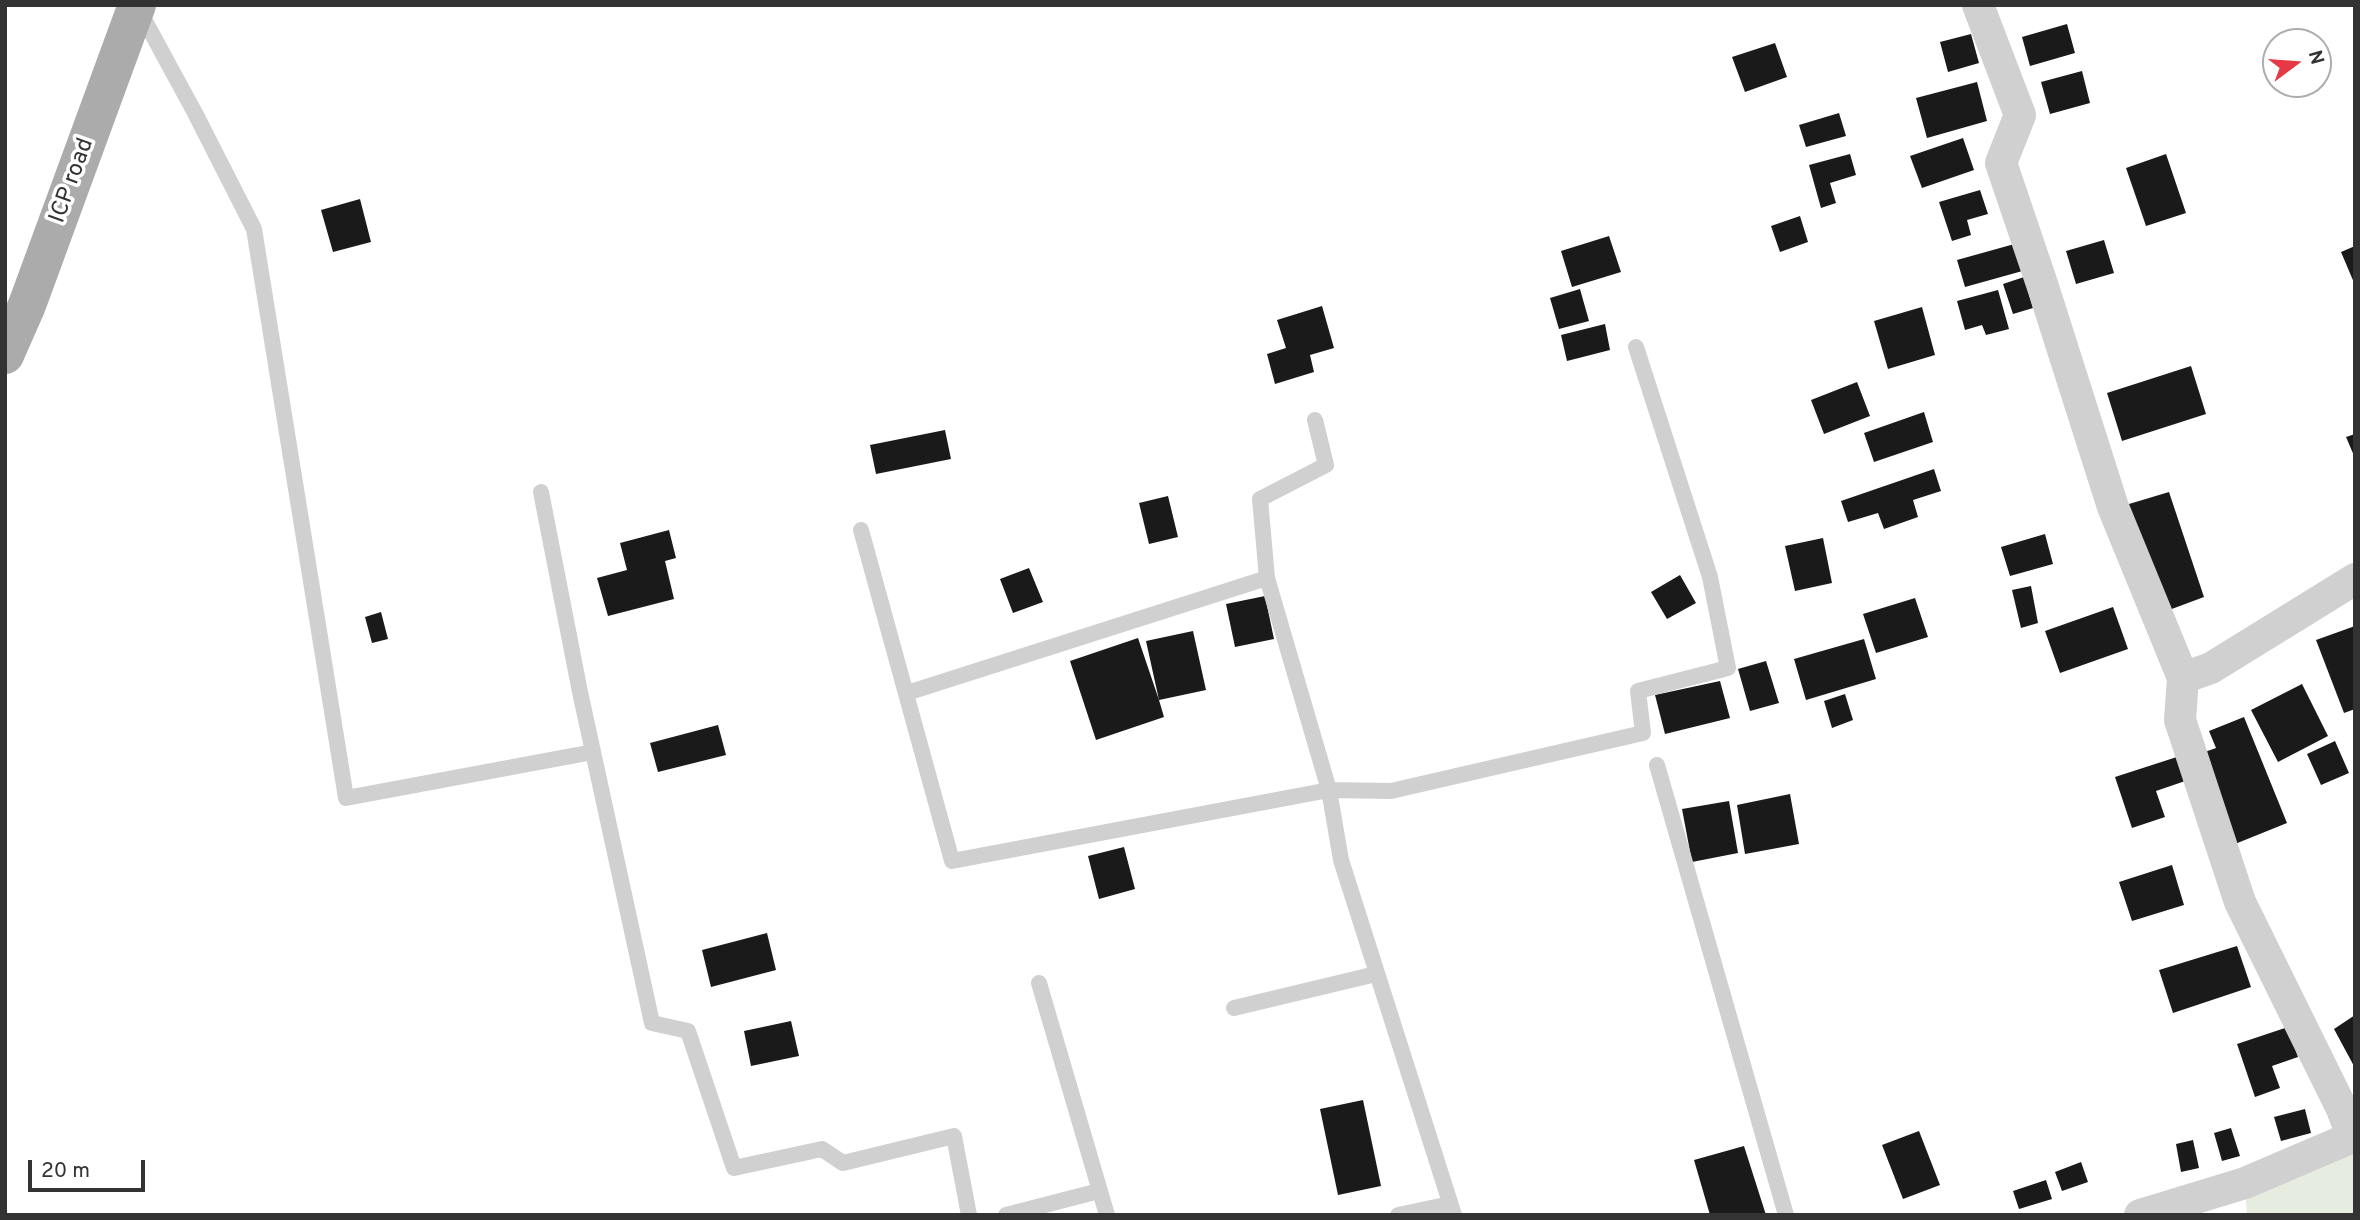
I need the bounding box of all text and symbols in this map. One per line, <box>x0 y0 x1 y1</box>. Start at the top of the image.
north arrow <box>2262 28 2332 98</box>
text: N <box>2302 48 2329 68</box>
street label: ICP road <box>45 135 101 227</box>
scale bar <box>32 1146 149 1190</box>
text: 20 m <box>41 1158 90 1185</box>

